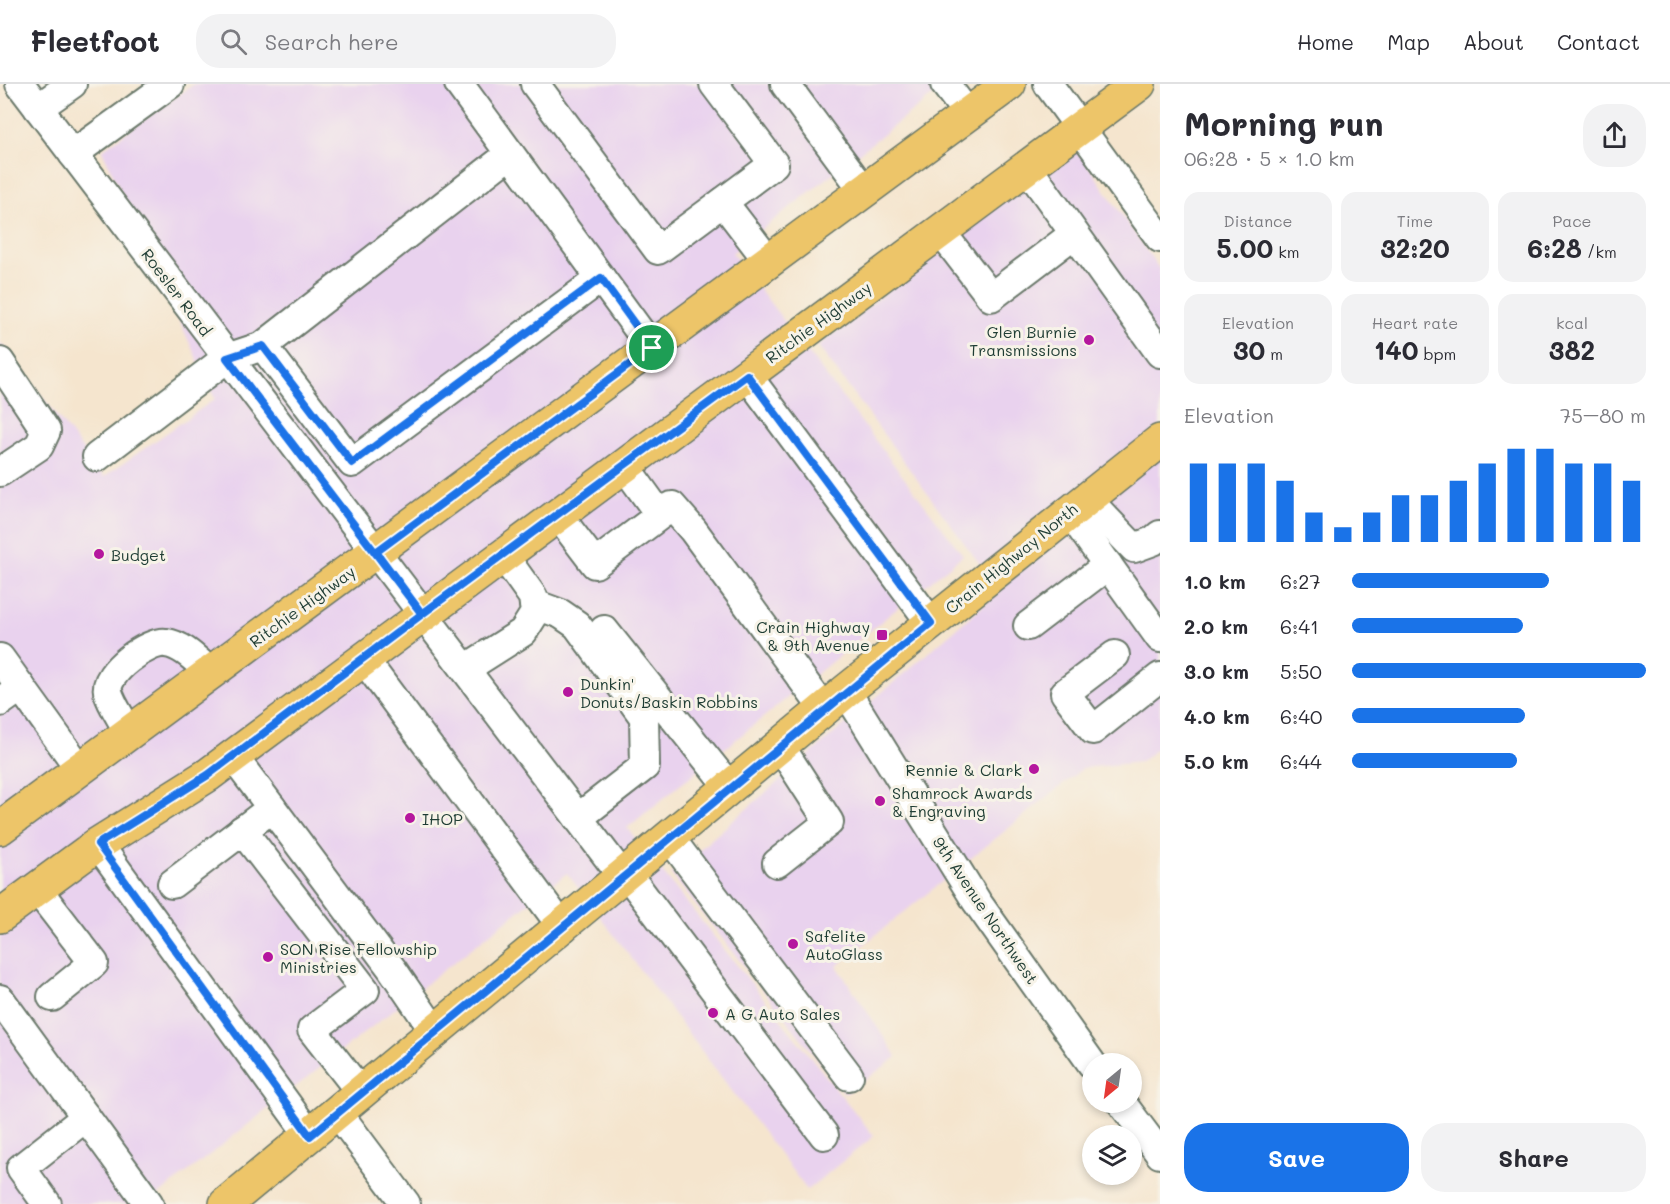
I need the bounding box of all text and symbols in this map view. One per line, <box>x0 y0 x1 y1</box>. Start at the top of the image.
search box <box>196 14 616 68</box>
text: Fleetfoot <box>30 23 160 59</box>
icon: search <box>217 25 250 58</box>
text: Search here <box>265 27 399 56</box>
text: Home <box>1297 28 1354 55</box>
text: Map <box>1387 28 1430 55</box>
text: About <box>1463 28 1524 55</box>
text: Contact <box>1557 28 1640 55</box>
text: Morning run <box>1184 101 1384 144</box>
button: share <box>1583 104 1646 167</box>
text: 06:28 · 5 × 1.0 km <box>1184 145 1355 171</box>
text: Distance <box>1224 210 1292 231</box>
text: Time <box>1397 210 1433 231</box>
text: Pace <box>1552 210 1592 231</box>
text: 5.00 <box>1216 231 1273 265</box>
text: 32:20 <box>1380 231 1450 265</box>
text: 6:28 <box>1527 231 1582 265</box>
text: km <box>1273 241 1300 262</box>
text: /km <box>1582 241 1617 262</box>
street label: Roesler Road <box>137 244 217 340</box>
street label: Ritchie Highway <box>761 277 875 367</box>
text: Elevation <box>1222 312 1294 333</box>
text: Heart rate <box>1372 312 1458 333</box>
text: kcal <box>1556 312 1588 333</box>
place label: Glen Burnie Transmissions <box>969 321 1077 360</box>
pin <box>626 322 677 373</box>
icon: arrive <box>635 331 668 364</box>
marker: Glen Burnie Transmissions <box>1082 333 1096 347</box>
text: 30 <box>1233 333 1265 367</box>
text: 140 <box>1374 333 1418 367</box>
text: 382 <box>1549 333 1595 367</box>
text: m <box>1265 343 1283 364</box>
text: bpm <box>1418 343 1456 364</box>
text: Elevation <box>1184 402 1274 428</box>
text: 75–80 m <box>1560 402 1646 428</box>
street label: Crain Highway North <box>941 498 1081 618</box>
place label: Budget <box>111 544 166 565</box>
marker: Budget <box>92 547 106 561</box>
street label: Ritchie Highway <box>245 561 359 651</box>
text: 1.0 km <box>1184 568 1246 594</box>
text: 6:27 <box>1280 568 1321 594</box>
text: 2.0 km <box>1184 613 1248 639</box>
text: 6:41 <box>1280 613 1319 639</box>
place label: Crain Highway & 9th Avenue <box>756 616 870 655</box>
marker: Crain Highway & 9th Avenue <box>875 628 889 642</box>
text: 3.0 km <box>1184 658 1249 684</box>
text: 5:50 <box>1280 658 1322 684</box>
place label: Dunkin' Donuts/Baskin Robbins <box>580 673 758 712</box>
marker: Dunkin' Donuts/Baskin Robbins <box>561 685 575 699</box>
text: 4.0 km <box>1184 703 1250 729</box>
text: 6:40 <box>1280 703 1322 729</box>
text: 5.0 km <box>1184 748 1249 774</box>
text: 6:44 <box>1280 748 1322 774</box>
place label: Rennie & Clark <box>906 759 1022 780</box>
marker: Rennie & Clark <box>1027 762 1041 776</box>
place label: Shamrock Awards & Engraving <box>892 782 1033 821</box>
marker: Shamrock Awards & Engraving <box>873 794 887 808</box>
place label: IHOP <box>422 808 463 829</box>
marker: IHOP <box>403 811 417 825</box>
street label: 9th Avenue Northwest <box>929 832 1043 988</box>
place label: Safelite AutoGlass <box>805 925 883 964</box>
marker: Safelite AutoGlass <box>786 937 800 951</box>
place label: SON Rise Fellowship Ministries <box>280 938 437 977</box>
marker: SON Rise Fellowship Ministries <box>261 950 275 964</box>
place label: A G Auto Sales <box>725 1003 840 1024</box>
marker: A G Auto Sales <box>706 1006 720 1020</box>
north arrow <box>1082 1053 1142 1113</box>
map controls <box>1082 1053 1142 1185</box>
button: Save <box>1184 1123 1409 1192</box>
button: Share <box>1421 1123 1646 1192</box>
button: layers <box>1082 1125 1142 1185</box>

